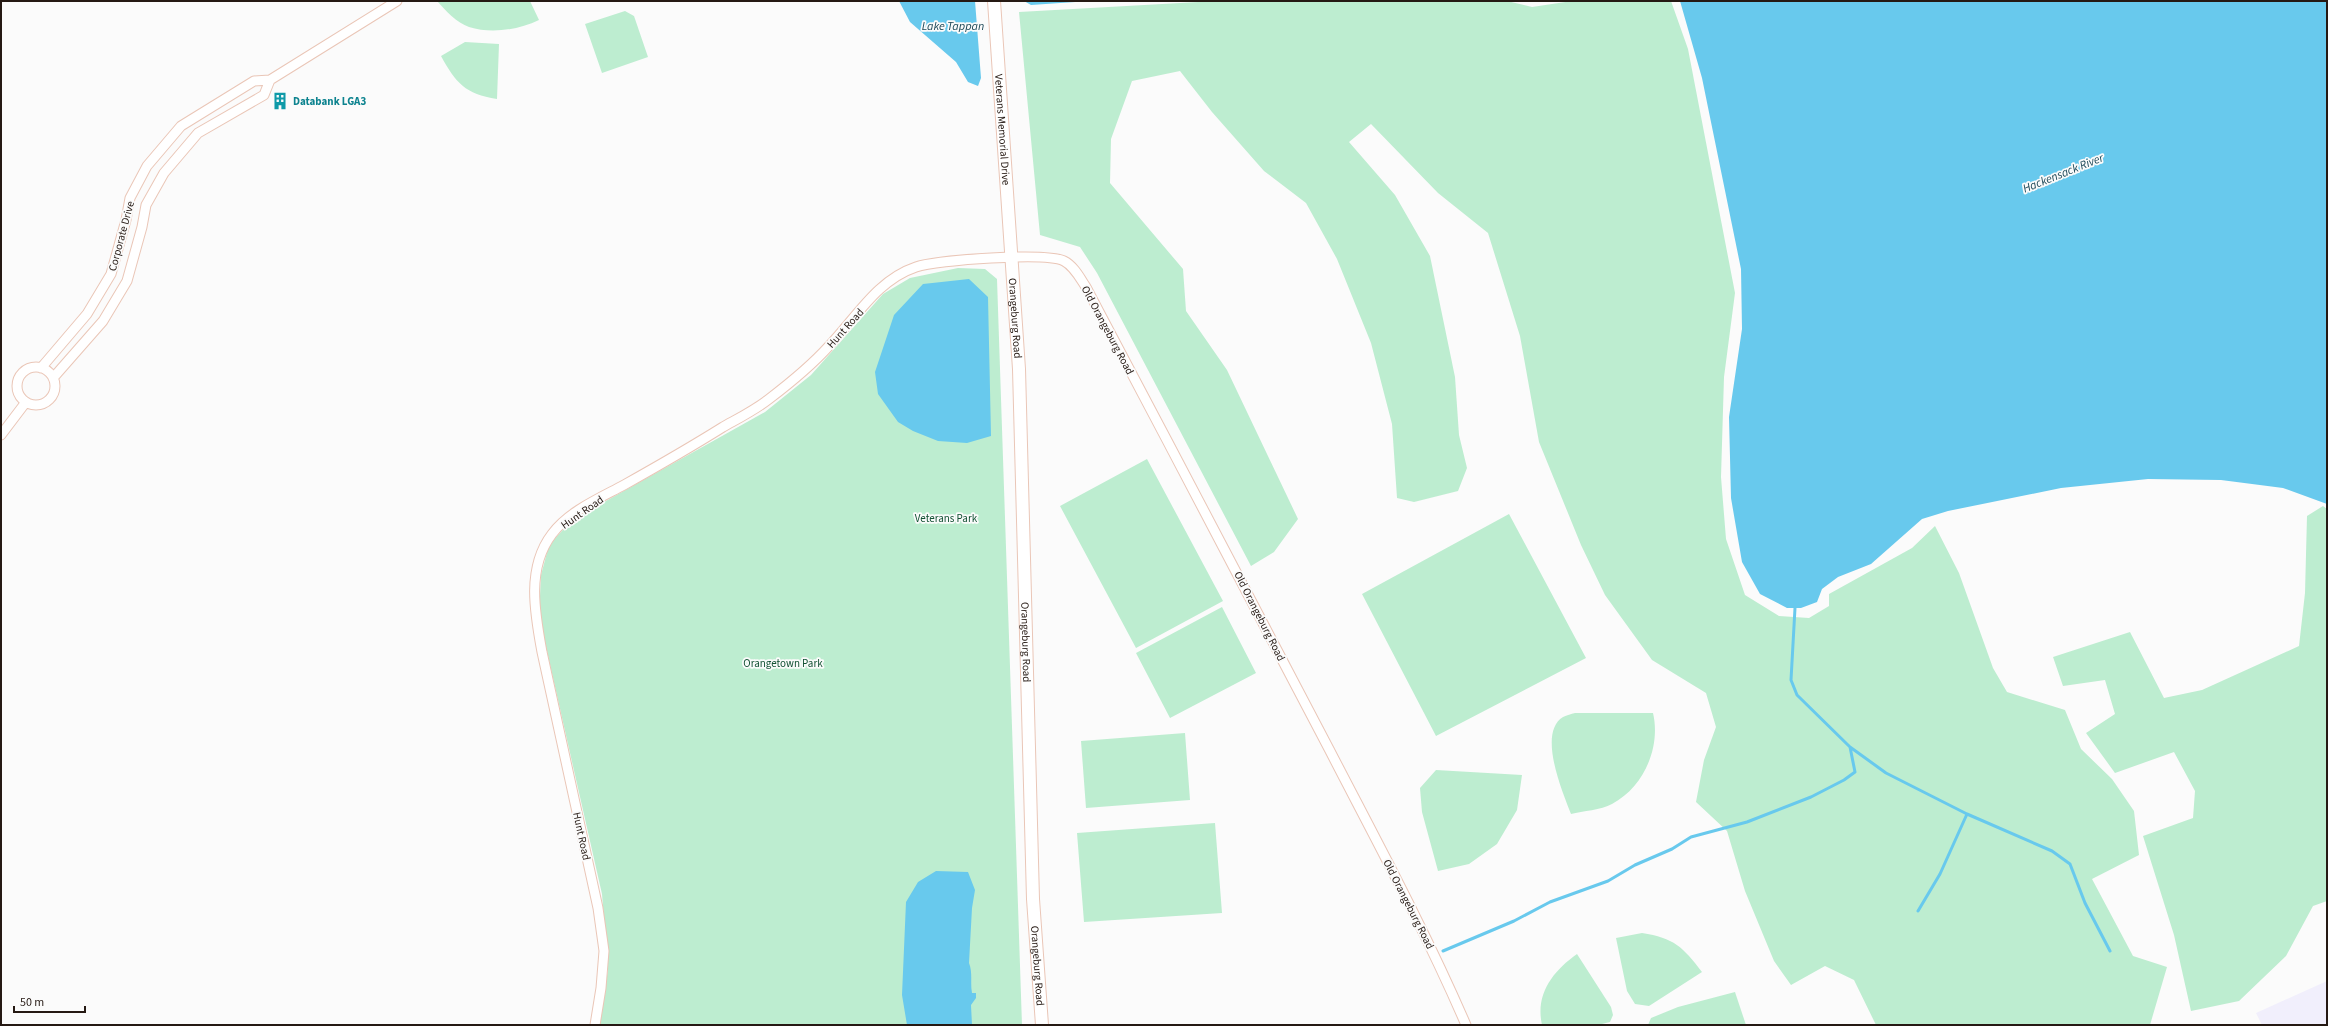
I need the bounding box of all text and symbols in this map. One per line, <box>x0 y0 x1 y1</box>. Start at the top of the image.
water label: Lake Tappan <box>922 18 984 35</box>
street label: Veterans Memorial Drive <box>991 74 1014 186</box>
building icon: Databank LGA3 <box>270 91 290 111</box>
place label: Databank LGA3 <box>293 94 366 109</box>
water label: Hackensack River <box>2020 149 2107 197</box>
street label: Corporate Drive <box>105 199 138 273</box>
street label: Orangeburg Road <box>1005 278 1025 359</box>
street label: Old Orangeburg Road <box>1078 283 1137 377</box>
street label: Hunt Road <box>824 305 867 351</box>
street label: Hunt Road <box>558 492 607 533</box>
park label: Veterans Park <box>915 511 978 526</box>
street label: Old Orangeburg Road <box>1230 569 1289 664</box>
street label: Orangeburg Road <box>1017 602 1034 683</box>
park label: Orangetown Park <box>743 656 823 671</box>
street label: Hunt Road <box>569 811 594 861</box>
street label: Old Orangeburg Road <box>1379 857 1438 952</box>
street label: Orangeburg Road <box>1027 925 1048 1007</box>
scale bar <box>14 988 85 1014</box>
text: 50 m <box>20 994 44 1011</box>

